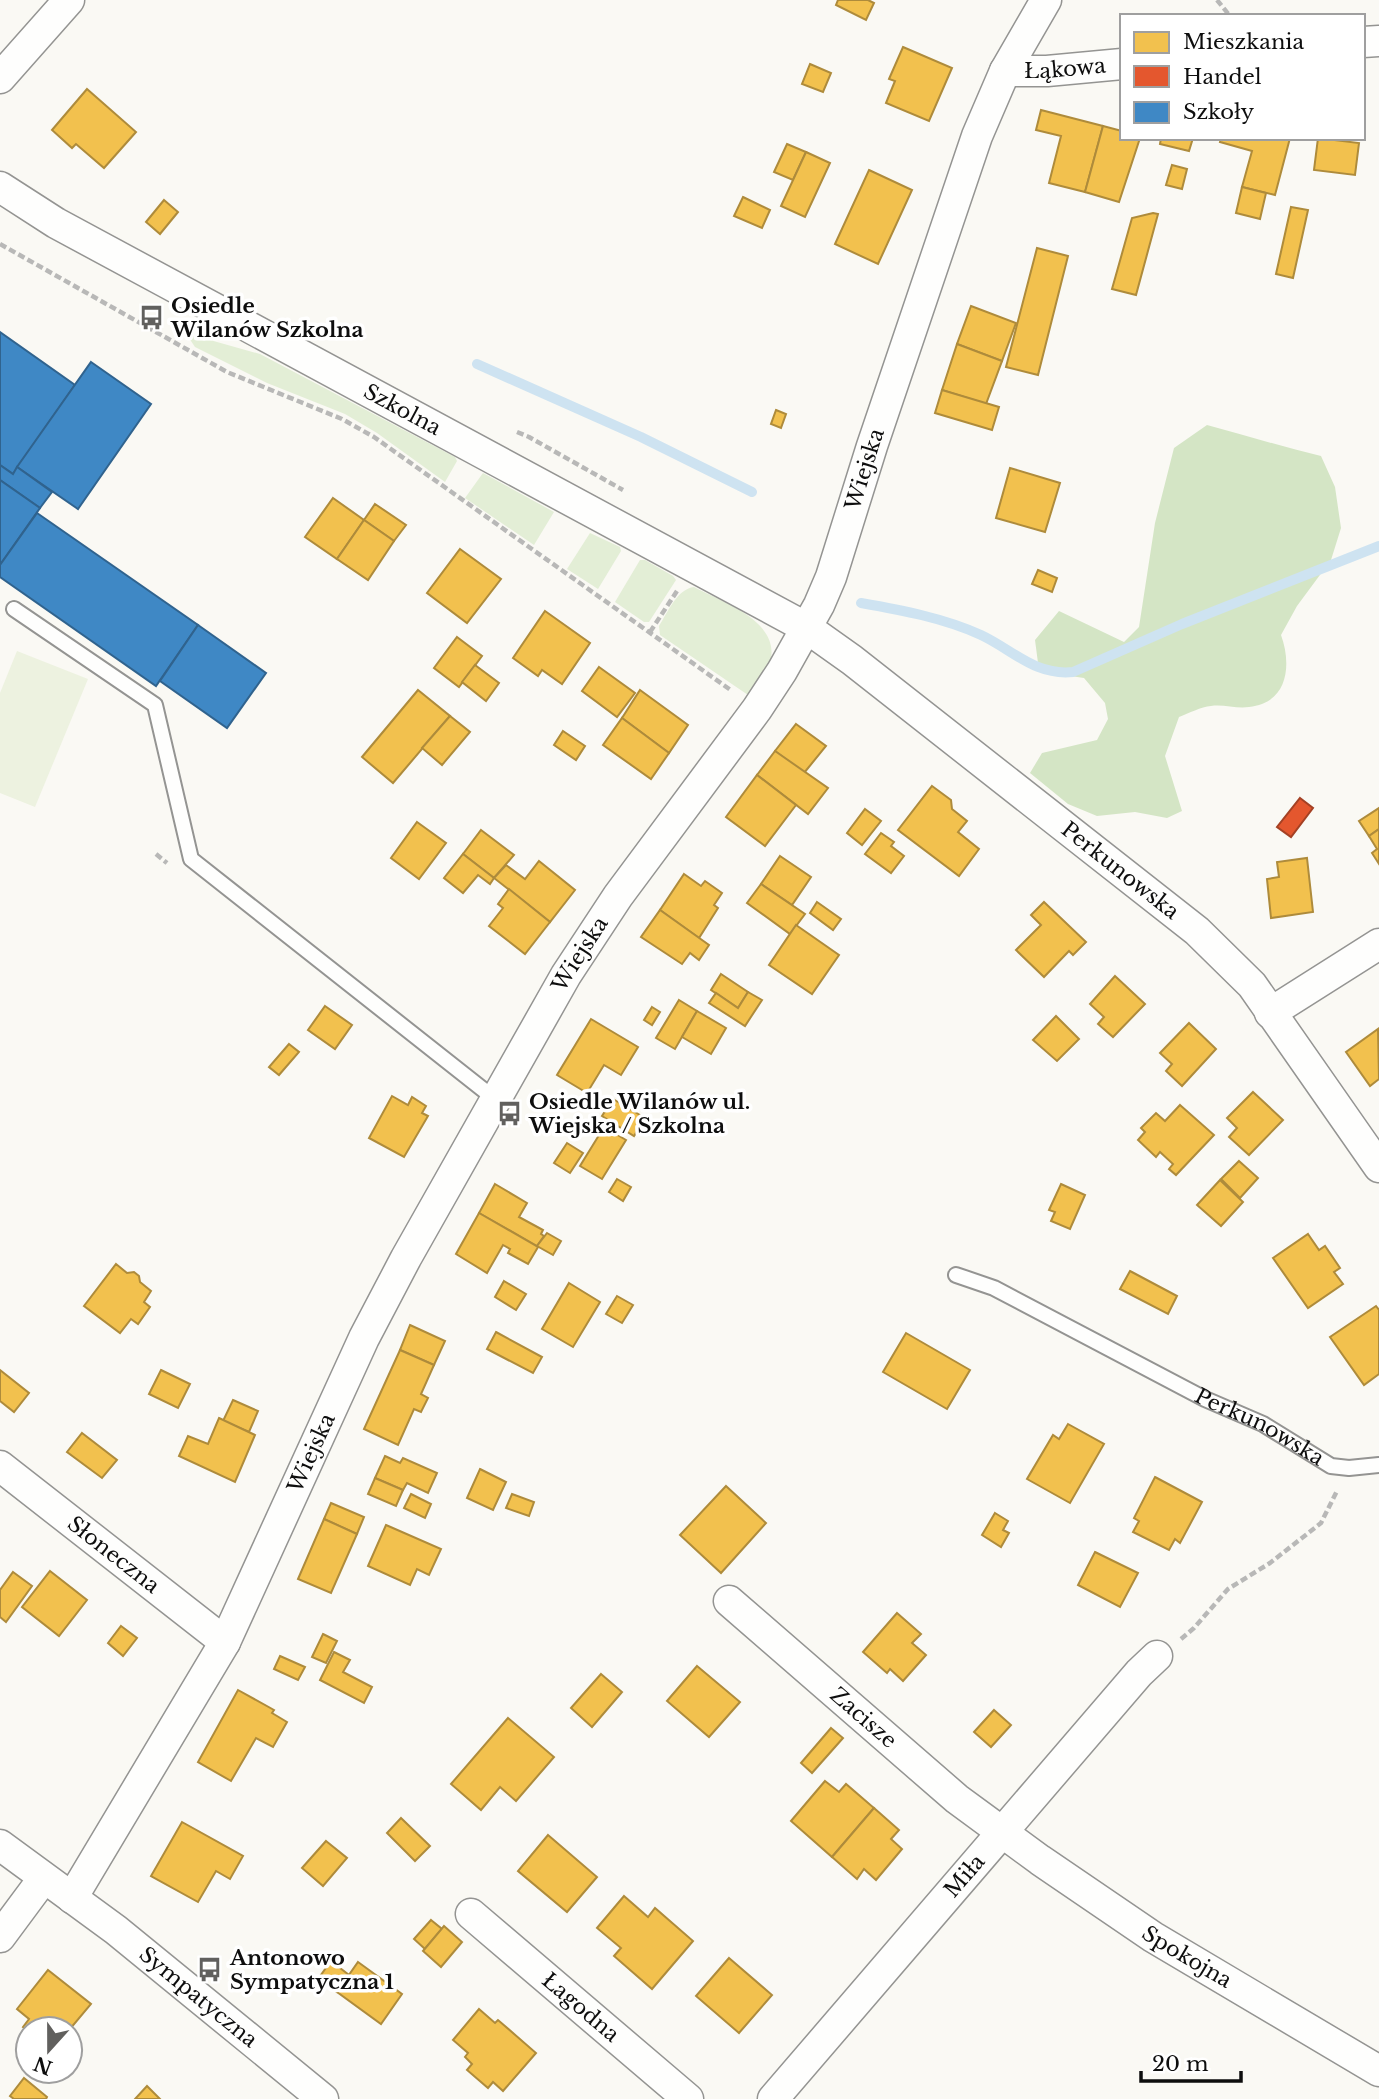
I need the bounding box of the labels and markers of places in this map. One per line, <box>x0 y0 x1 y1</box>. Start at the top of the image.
place label: Osiedle Wilanów Szkolna <box>170 293 364 343</box>
bus stop icon: Osiedle Wilanów Szkolna <box>137 304 165 332</box>
place label: Osiedle Wilanów ul. Wiejska / Szkolna <box>528 1089 750 1139</box>
bus stop icon: Osiedle Wilanów ul. Wiejska / Szkolna <box>495 1100 523 1128</box>
place label: Antonowo Sympatyczna 1 <box>229 1945 394 1995</box>
bus stop icon: Antonowo Sympatyczna 1 <box>196 1956 224 1984</box>

